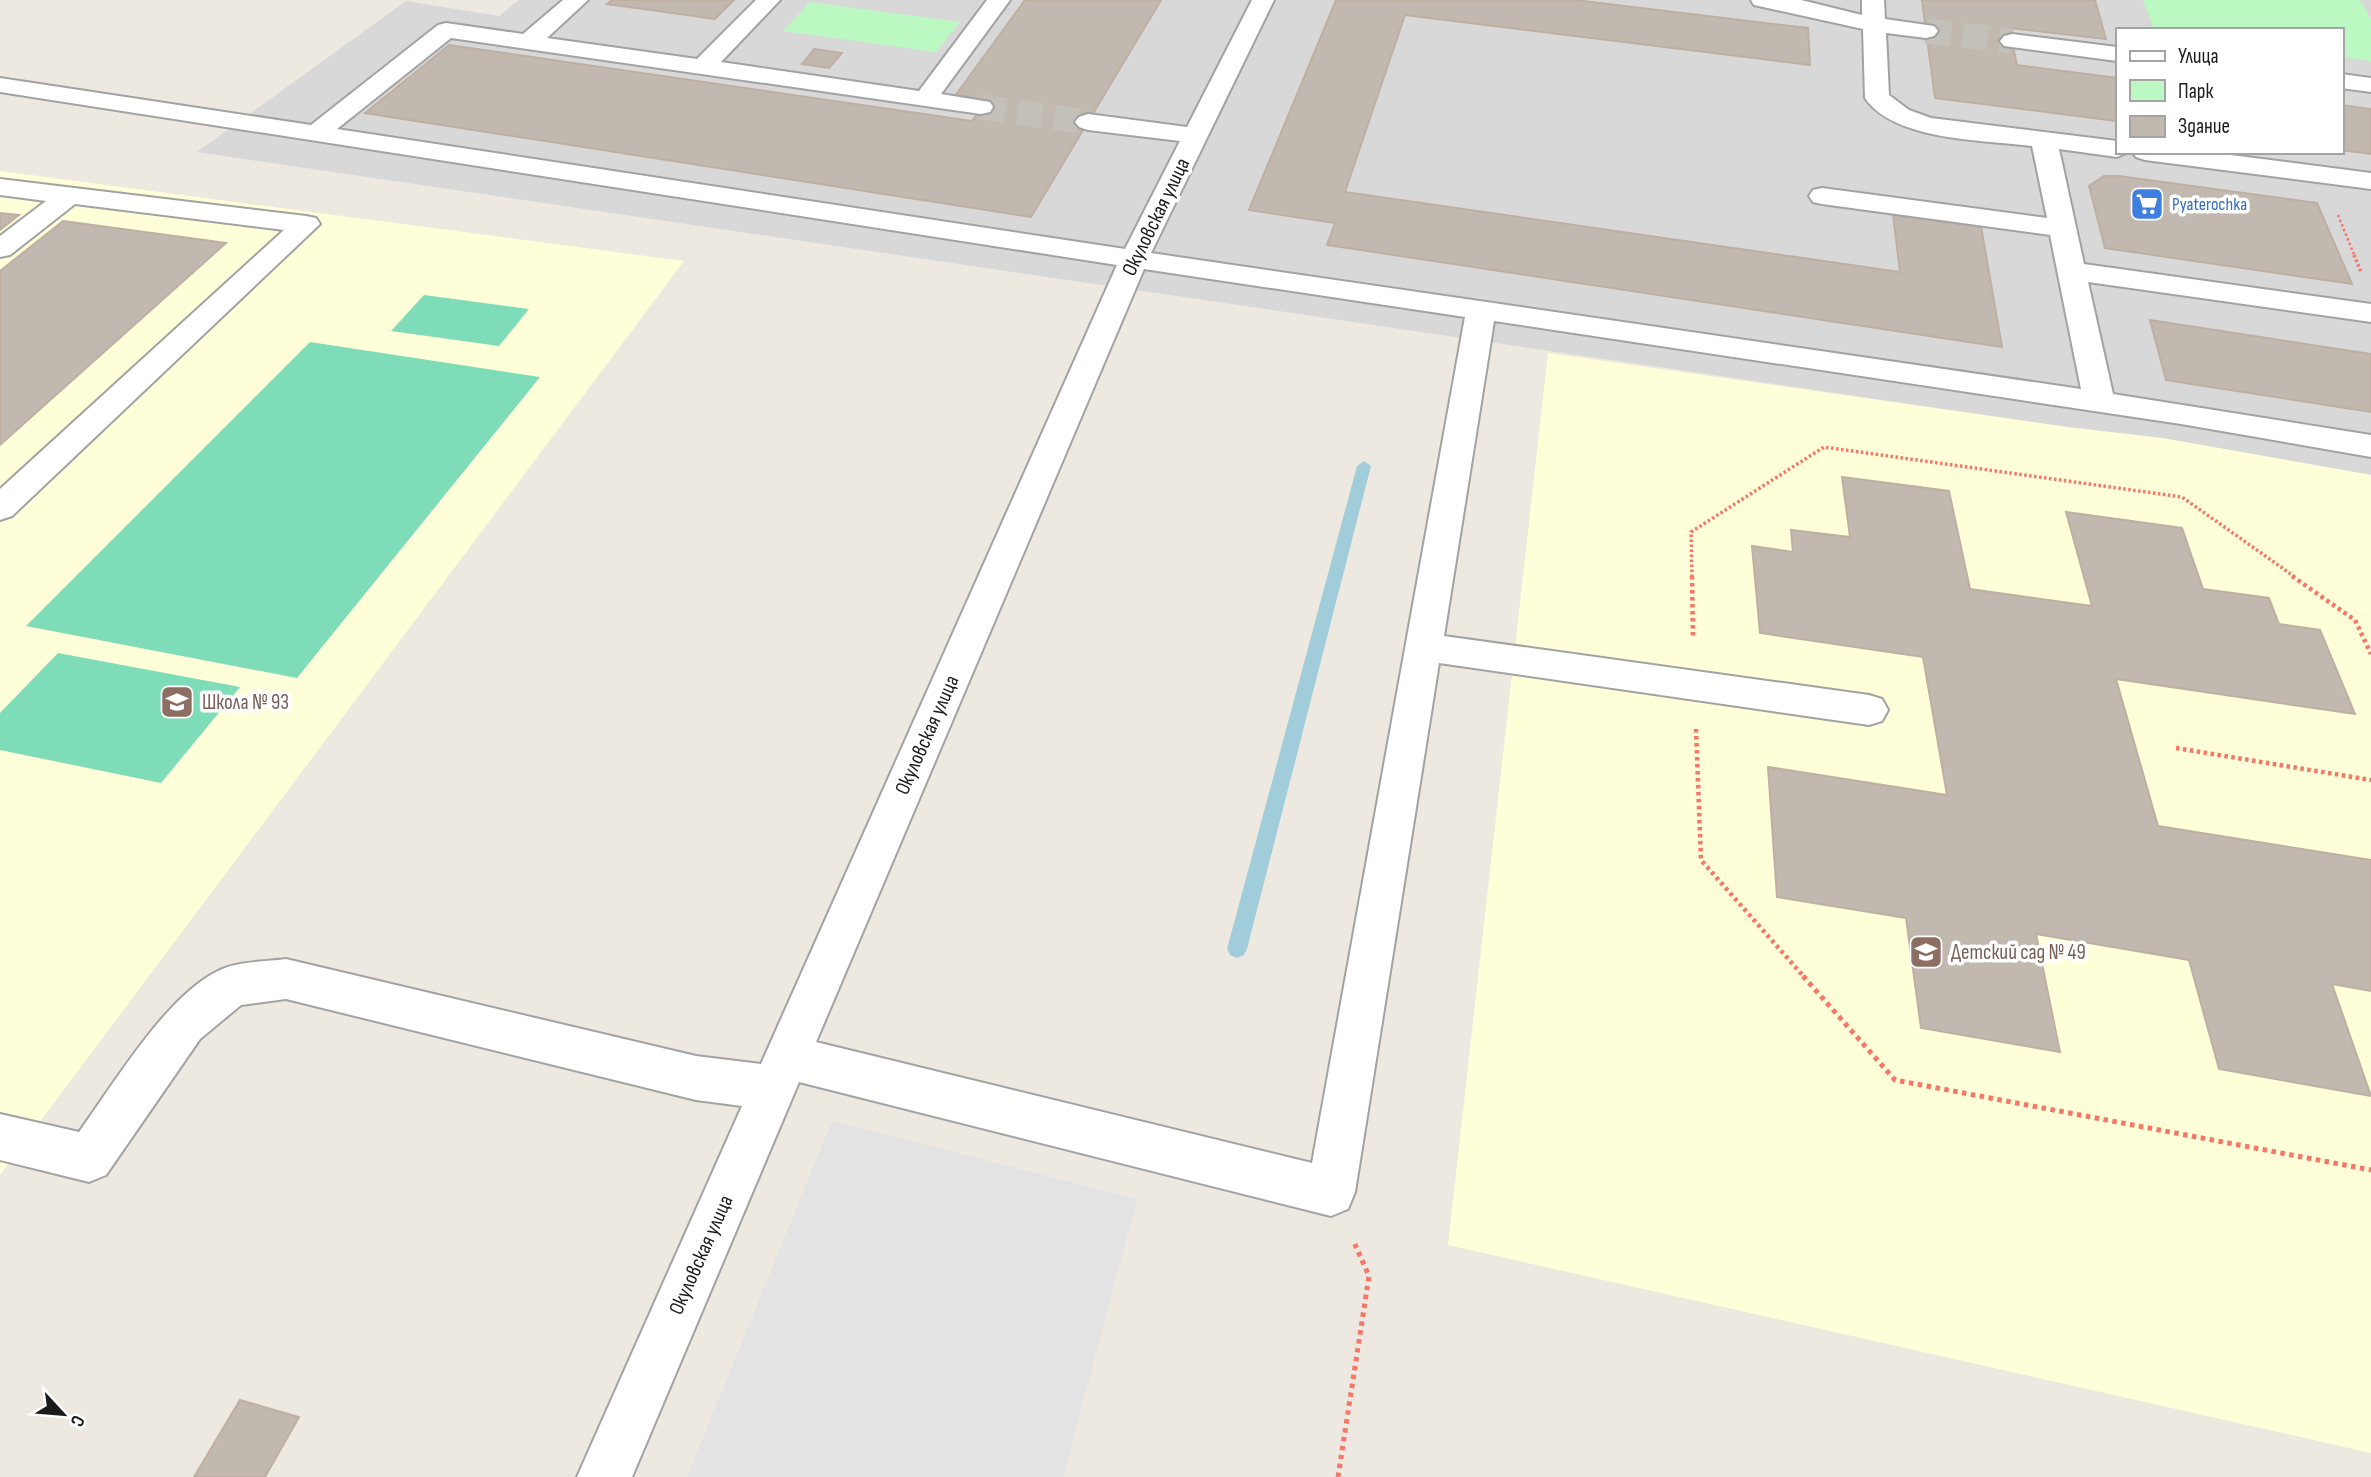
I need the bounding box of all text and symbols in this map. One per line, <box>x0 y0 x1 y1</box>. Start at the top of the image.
legend <box>2116 28 2343 154</box>
text: Улица <box>2178 44 2219 69</box>
text: Парк <box>2178 79 2213 104</box>
text: Здание <box>2178 114 2230 139</box>
street label: Окуловская улица <box>1117 154 1195 280</box>
supermarket icon: Pyaterochka <box>2128 185 2166 223</box>
place label: Pyaterochka <box>2172 194 2247 215</box>
street label: Окуловская улица <box>890 671 964 799</box>
school or university icon: Школа № 93 <box>158 683 196 721</box>
place label: Школа № 93 <box>202 690 289 715</box>
school or university icon: Детский сад № 49 <box>1907 933 1945 971</box>
place label: Детский сад № 49 <box>1951 940 2086 965</box>
street label: Окуловская улица <box>664 1191 738 1319</box>
north arrow <box>28 1379 98 1449</box>
text: С <box>64 1411 89 1430</box>

